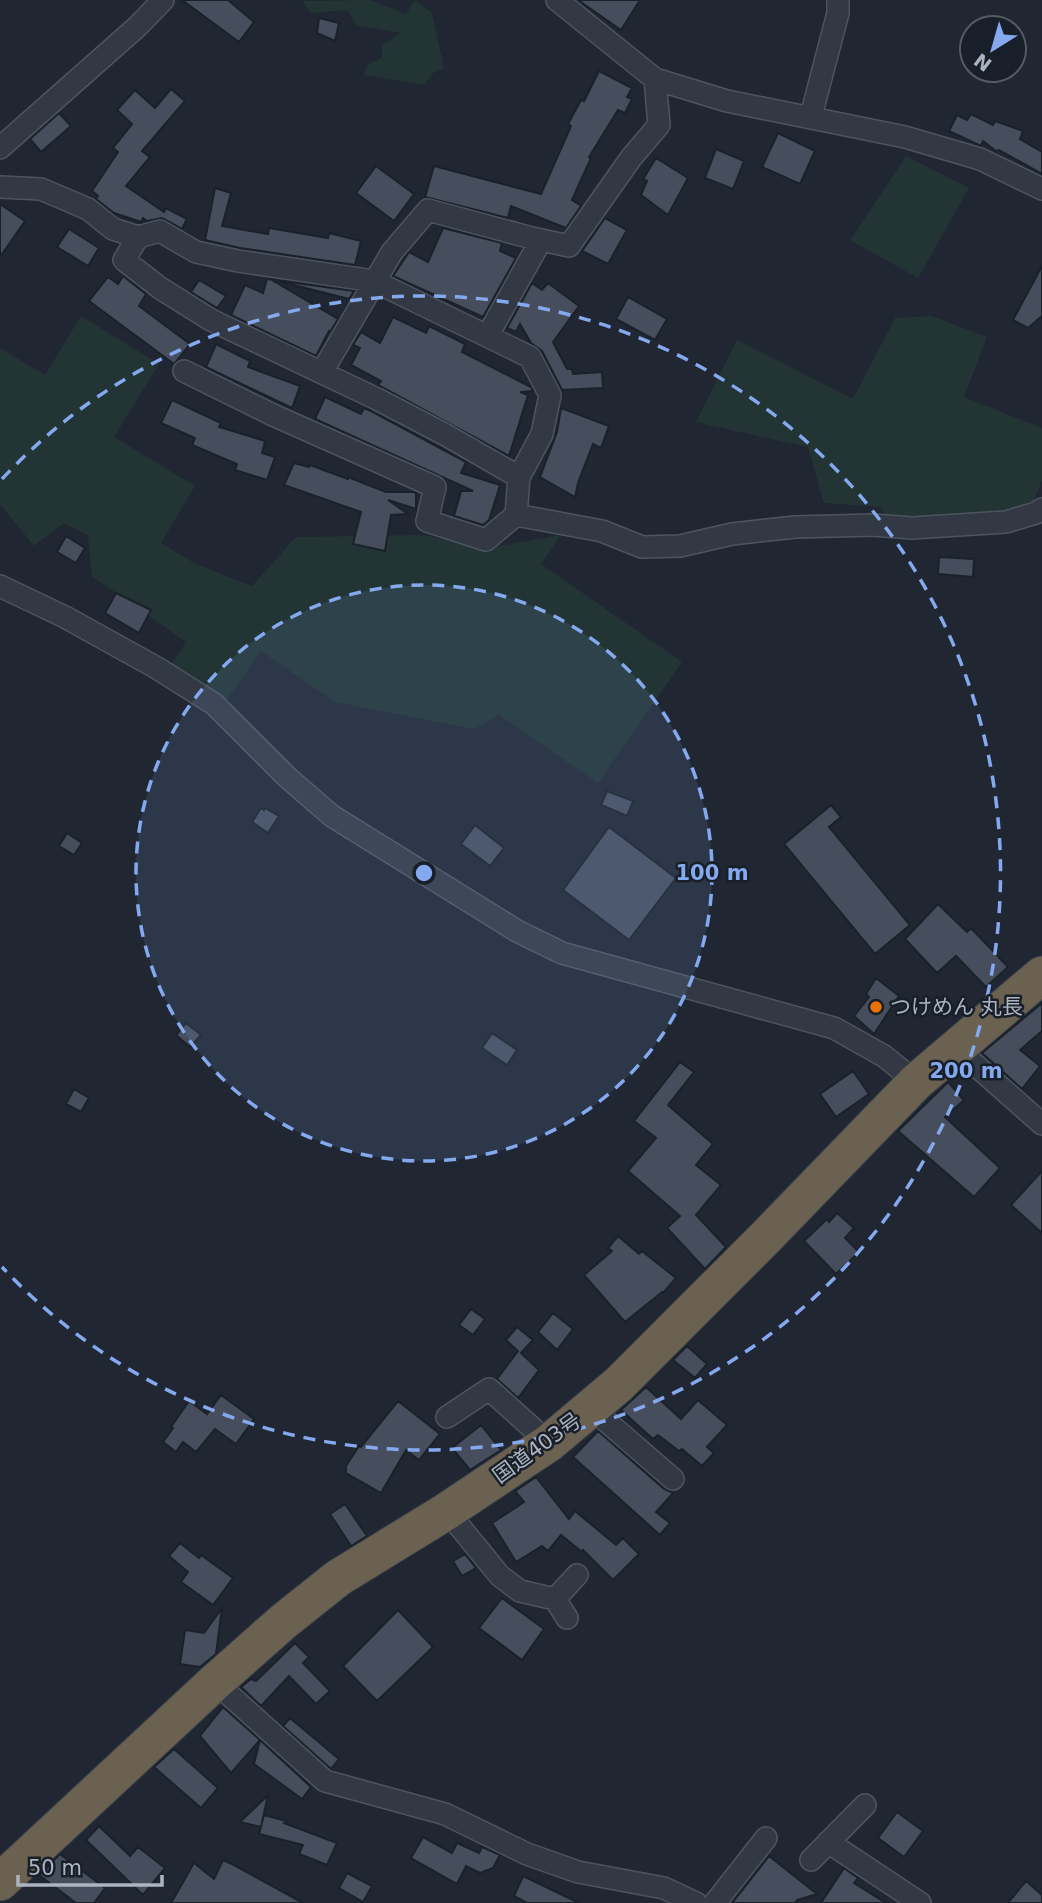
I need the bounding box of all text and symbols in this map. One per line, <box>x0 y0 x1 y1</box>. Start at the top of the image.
north arrow <box>958 14 1028 84</box>
text: N <box>970 49 996 76</box>
centre of rings <box>412 861 436 885</box>
text: 100 m <box>675 861 749 885</box>
place label: つけめん 丸長 <box>890 995 1023 1019</box>
marker: つけめん 丸長 <box>868 999 884 1015</box>
text: 200 m <box>929 1059 1003 1083</box>
street label: 国道403号 <box>488 1408 586 1488</box>
scale bar <box>18 1843 161 1887</box>
text: 50 m <box>28 1856 82 1880</box>

